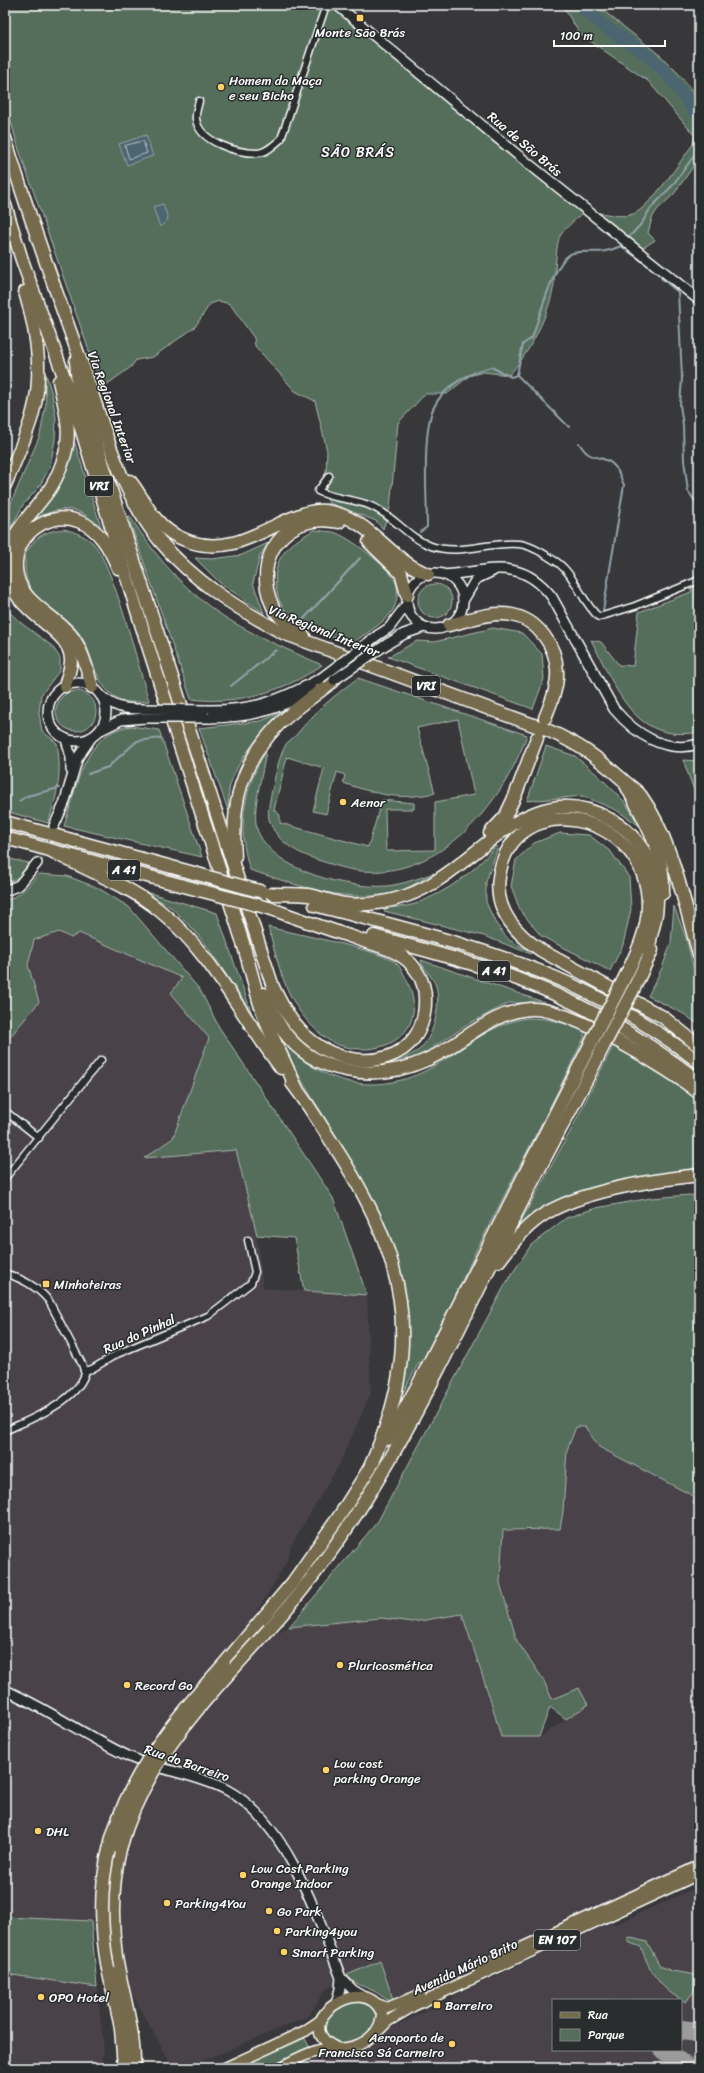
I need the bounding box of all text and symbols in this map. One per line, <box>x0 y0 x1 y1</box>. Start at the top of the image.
marker: Monte São Brás <box>355 13 365 23</box>
place label: Monte São Brás <box>315 21 405 44</box>
scale bar <box>554 22 665 48</box>
text: 100 m <box>560 25 593 47</box>
place label: Homem da Maça e seu Bicho <box>229 69 322 107</box>
marker: Homem da Maça e seu Bicho <box>216 82 226 92</box>
street label: Rua de São Brás <box>482 106 568 182</box>
district label: SÃO BRÁS <box>321 140 395 165</box>
street label: Via Regional Interior <box>81 348 143 467</box>
road number: VRI <box>85 476 113 496</box>
street label: Via Regional Interior <box>265 598 384 664</box>
road number: VRI <box>412 676 440 696</box>
place label: Aenor <box>350 791 386 814</box>
marker: Aenor <box>338 797 348 807</box>
road number: A 41 <box>108 860 140 880</box>
road number: A 41 <box>478 961 510 981</box>
place label: Minhoteiras <box>54 1273 122 1296</box>
marker: Minhoteiras <box>41 1279 51 1289</box>
street label: Rua do Pinhal <box>99 1308 179 1360</box>
place label: Pluricosmética <box>348 1654 433 1677</box>
marker: Pluricosmética <box>335 1660 345 1670</box>
place label: Record Go <box>135 1674 193 1697</box>
marker: Record Go <box>122 1680 132 1690</box>
street label: Rua do Barreiro <box>141 1738 233 1788</box>
place label: Low cost parking Orange <box>333 1752 421 1790</box>
marker: Low cost parking Orange <box>321 1765 331 1775</box>
place label: DHL <box>46 1820 69 1843</box>
marker: DHL <box>33 1826 43 1836</box>
place label: Low Cost Parking Orange Indoor <box>251 1857 349 1895</box>
marker: Low Cost Parking Orange Indoor <box>238 1870 248 1880</box>
place label: Parking4You <box>175 1892 246 1915</box>
marker: Parking4You <box>162 1898 172 1908</box>
place label: Go Park <box>277 1900 322 1923</box>
marker: Go Park <box>264 1906 274 1916</box>
place label: Parking4you <box>285 1920 357 1943</box>
marker: Parking4you <box>272 1926 282 1936</box>
road number: EN 107 <box>534 1930 580 1950</box>
street label: Avenida Mário Brito <box>408 1932 522 2002</box>
place label: Smart Parking <box>292 1941 375 1964</box>
marker: Smart Parking <box>279 1947 289 1957</box>
place label: OPO Hotel <box>49 1986 109 2009</box>
marker: OPO Hotel <box>36 1992 46 2002</box>
place label: Barreiro <box>445 1994 493 2017</box>
legend <box>552 1999 682 2051</box>
marker: Barreiro <box>432 2000 442 2010</box>
text: Rua <box>588 2004 609 2026</box>
text: Parque <box>588 2024 625 2046</box>
place label: Aeroporto de Francisco Sá Carneiro <box>318 2026 444 2064</box>
marker: Aeroporto de Francisco Sá Carneiro <box>447 2039 457 2049</box>

